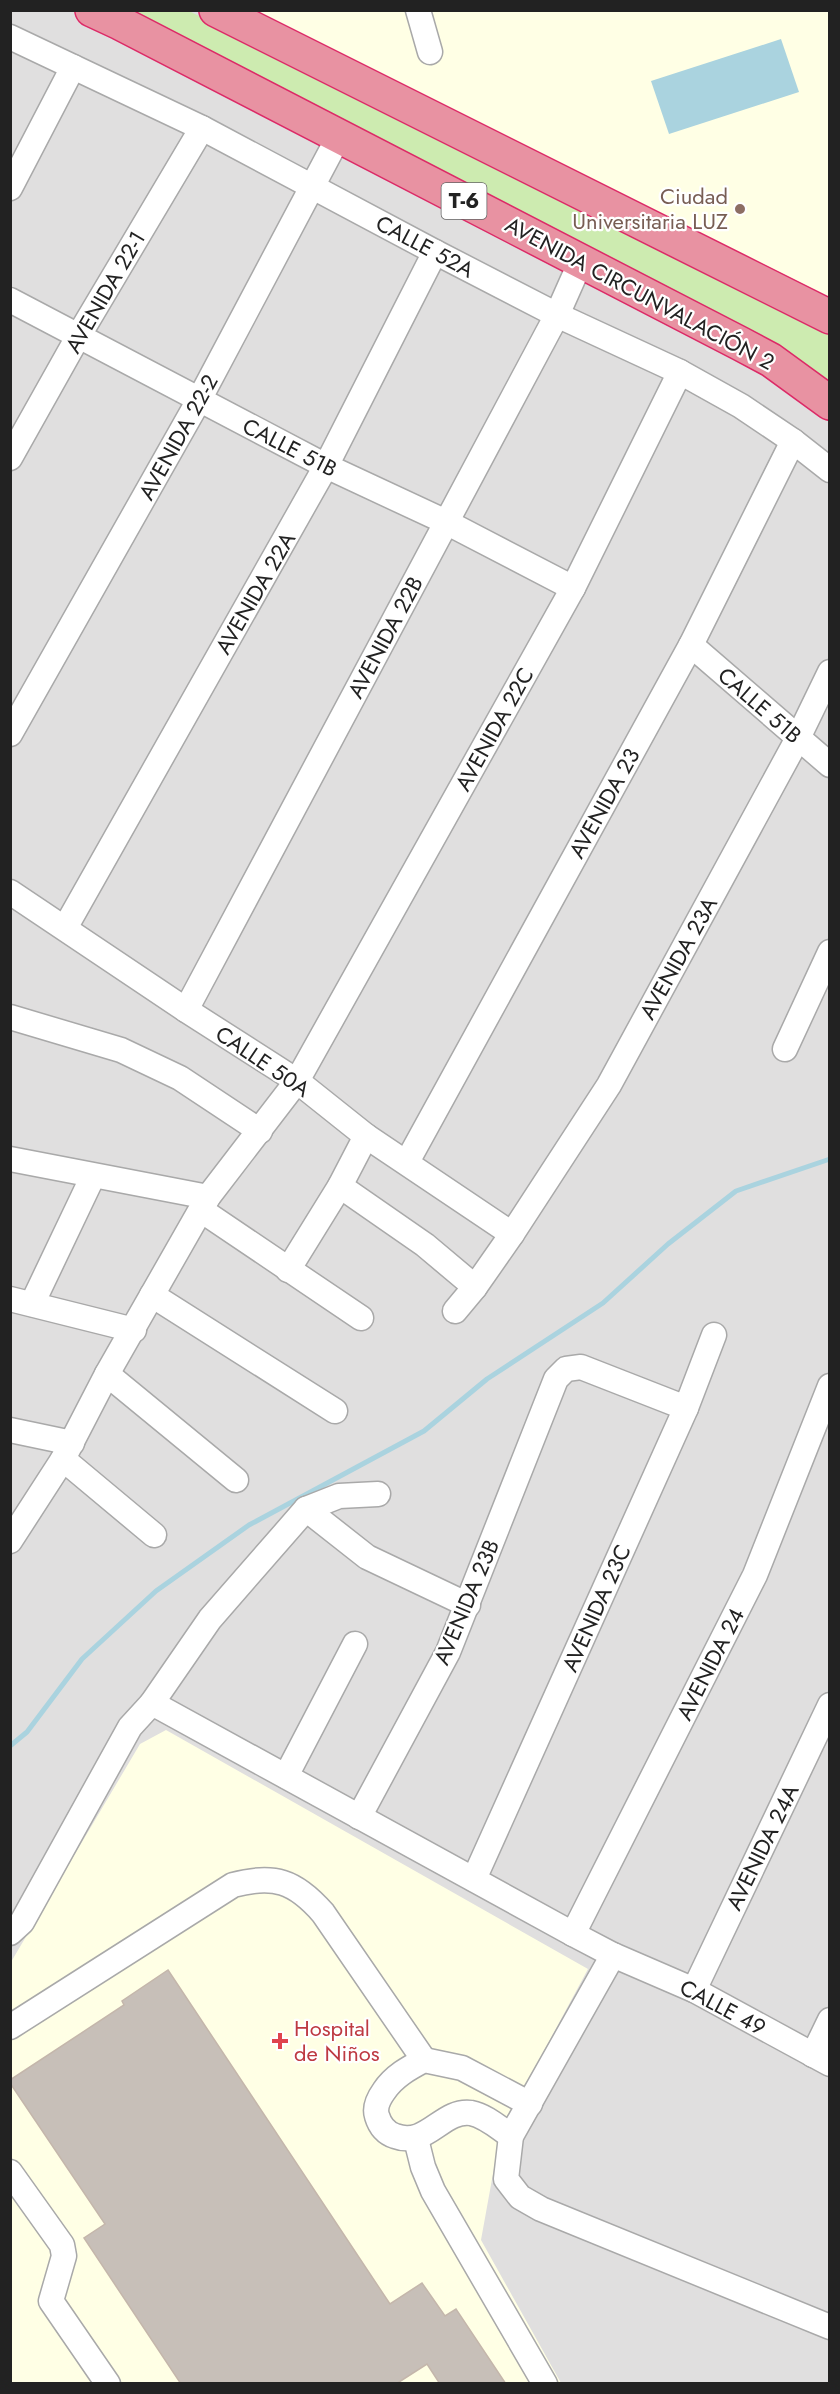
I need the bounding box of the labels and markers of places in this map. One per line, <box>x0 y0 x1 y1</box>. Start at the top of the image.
place label: Ciudad Universitaria LUZ <box>572 180 728 237</box>
marker: Ciudad Universitaria LUZ <box>733 202 747 216</box>
place label: Hospital de Niños <box>294 2012 380 2069</box>
marker: Hospital de Niños <box>271 2032 289 2050</box>

